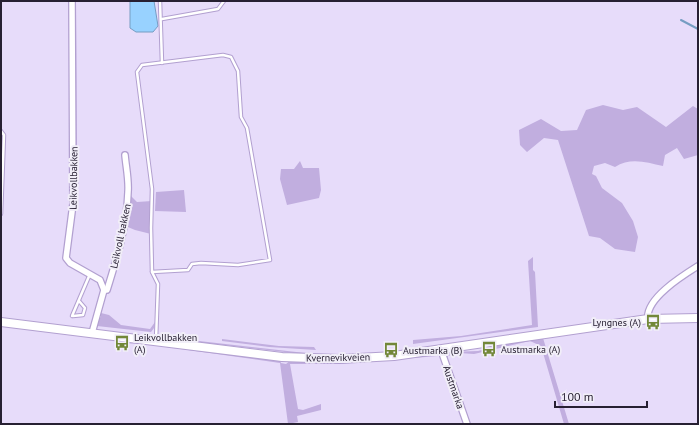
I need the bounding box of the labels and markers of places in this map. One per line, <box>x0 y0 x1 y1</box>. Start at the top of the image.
bus stop icon: Lyngnes (A) <box>644 313 662 331</box>
place label: Lyngnes (A) <box>592 316 641 329</box>
place label: Leikvollbakken (A) <box>134 331 197 356</box>
bus stop icon: Leikvollbakken (A) <box>113 334 131 352</box>
bus stop icon: Austmarka (A) <box>480 340 498 358</box>
bus stop icon: Austmarka (B) <box>382 341 400 359</box>
place label: Austmarka (A) <box>501 343 560 356</box>
place label: Austmarka (B) <box>403 344 462 357</box>

